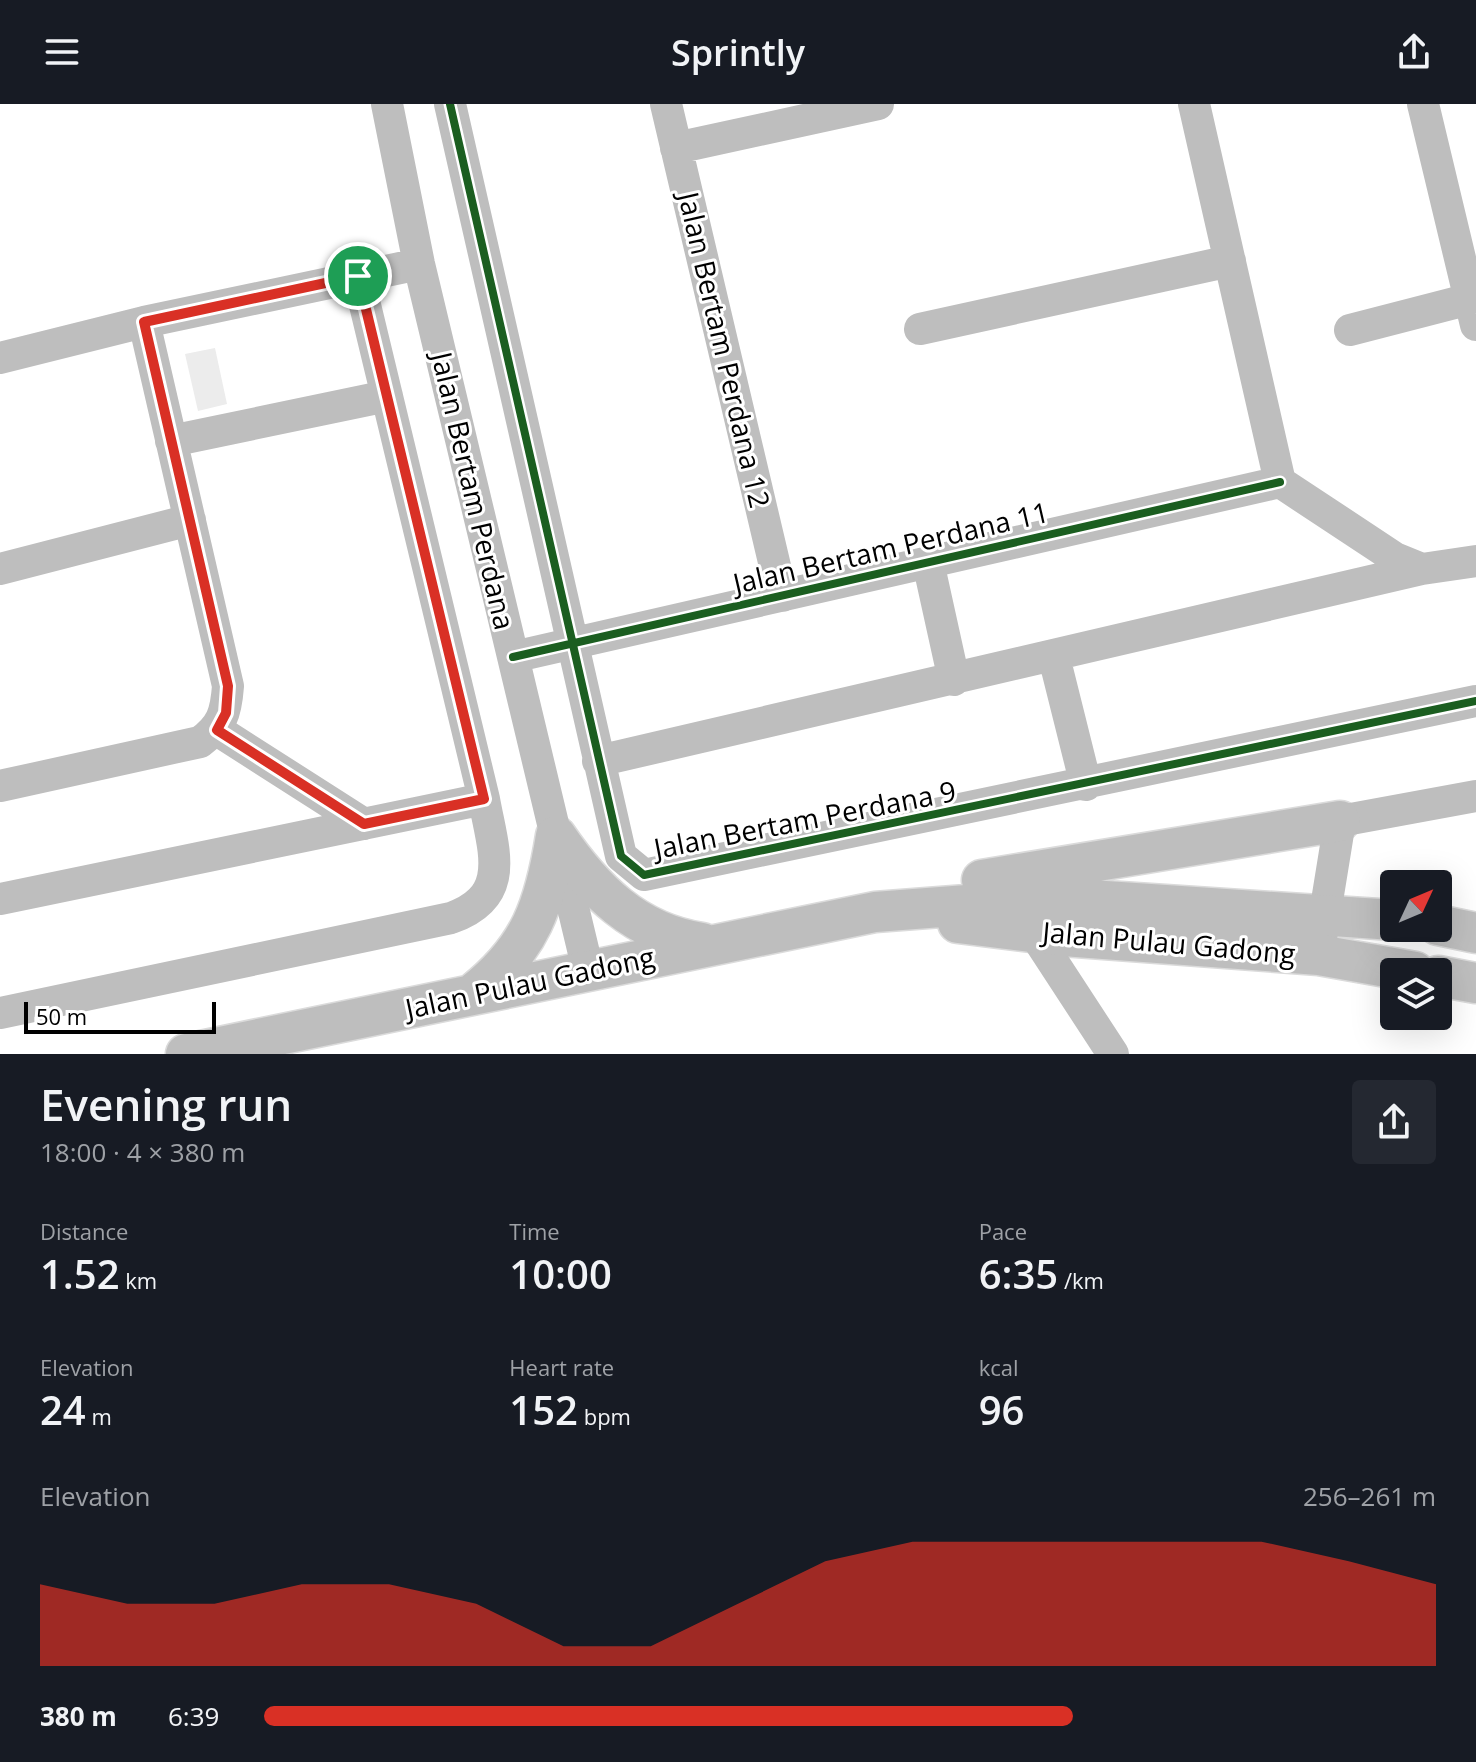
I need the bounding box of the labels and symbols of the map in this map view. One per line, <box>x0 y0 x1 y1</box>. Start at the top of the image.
street label: Jalan Bertam Perdana 12 <box>669 185 780 511</box>
pin <box>324 242 392 310</box>
street label: Jalan Bertam Perdana <box>423 345 524 633</box>
street label: Jalan Bertam Perdana 11 <box>726 492 1052 603</box>
street label: Jalan Bertam Perdana 9 <box>648 771 959 868</box>
north arrow <box>1380 870 1452 942</box>
street label: Jalan Pulau Gadong <box>1038 912 1297 972</box>
street label: Jalan Pulau Gadong <box>399 937 658 1028</box>
scale bar <box>24 998 216 1034</box>

